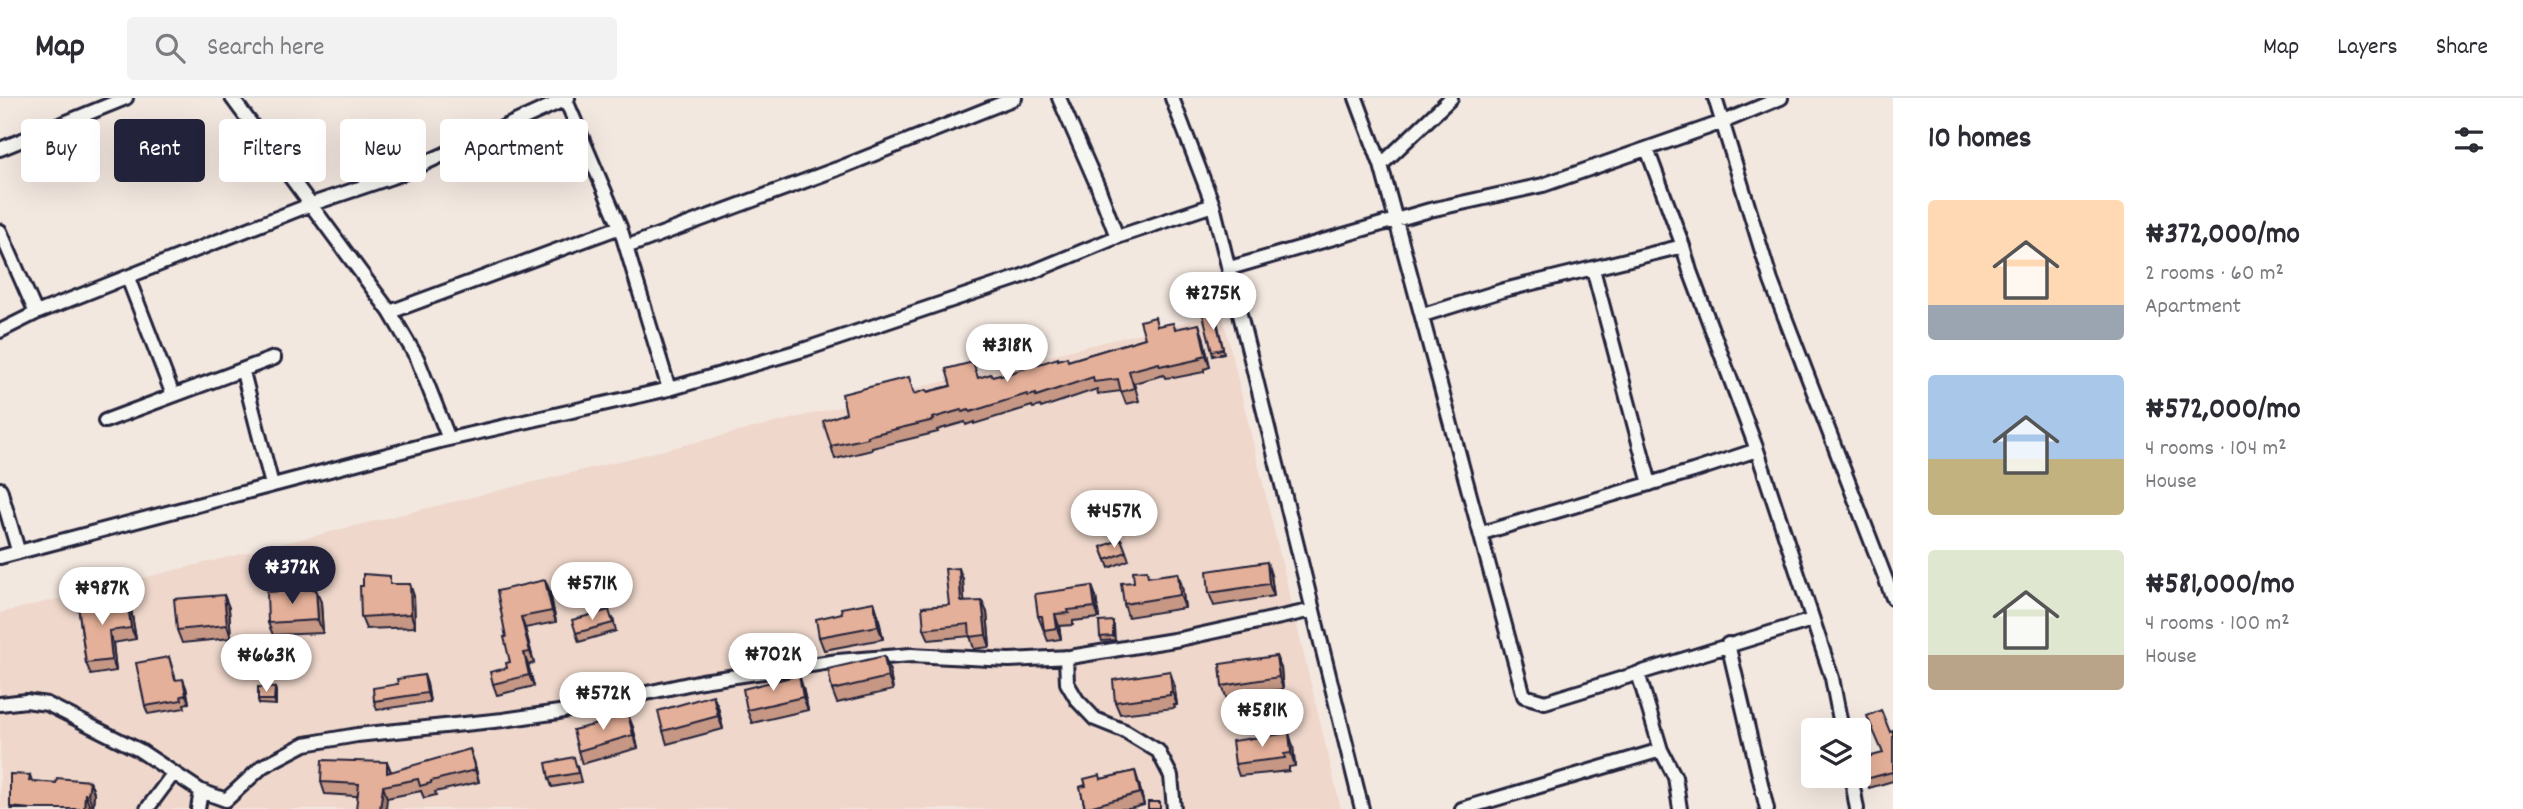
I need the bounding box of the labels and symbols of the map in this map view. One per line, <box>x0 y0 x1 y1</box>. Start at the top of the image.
pin: ₦275K <box>1164 272 1262 332</box>
pin: ₦318K <box>958 324 1056 384</box>
pin: ₦457K <box>1065 490 1163 550</box>
pin: ₦372K <box>243 546 341 606</box>
pin: ₦571K <box>543 562 641 622</box>
pin: ₦987K <box>53 568 151 627</box>
pin: ₦663K <box>217 634 315 694</box>
pin: ₦702K <box>724 634 822 693</box>
pin: ₦572K <box>554 672 652 732</box>
pin: ₦581K <box>1213 690 1311 749</box>

